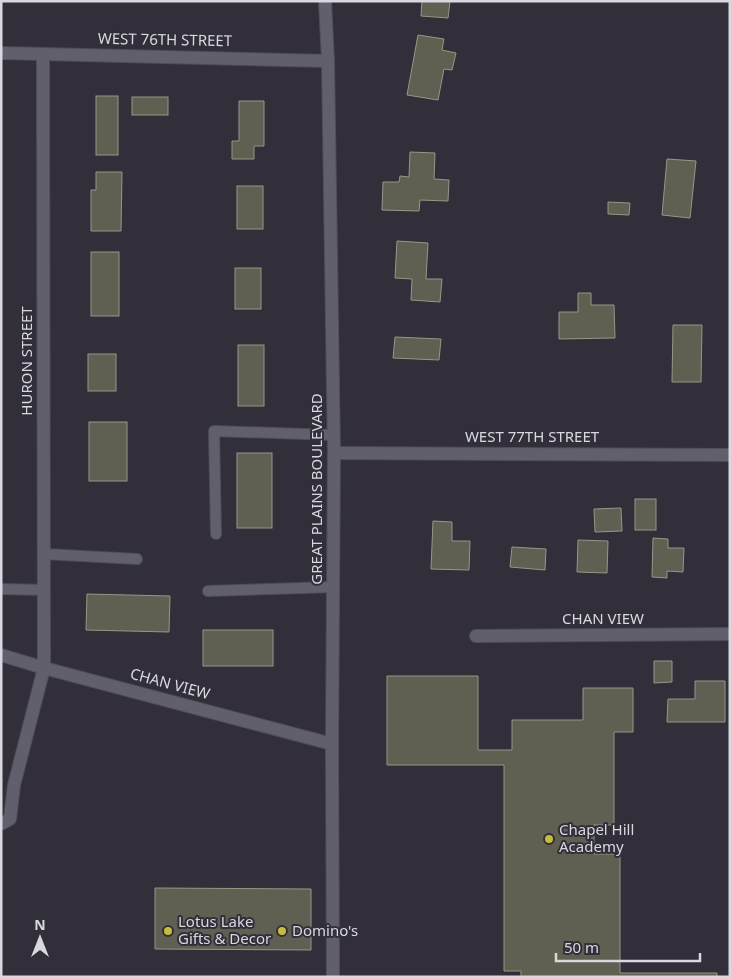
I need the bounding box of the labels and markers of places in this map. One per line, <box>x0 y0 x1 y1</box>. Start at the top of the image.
place label: Chapel Hill Academy <box>559 819 634 856</box>
marker: Chapel Hill Academy <box>543 833 555 845</box>
place label: Lotus Lake Gifts & Decor <box>178 911 271 948</box>
place label: Domino's <box>292 920 358 940</box>
marker: Lotus Lake Gifts & Decor <box>162 925 174 937</box>
marker: Domino's <box>276 925 288 937</box>

